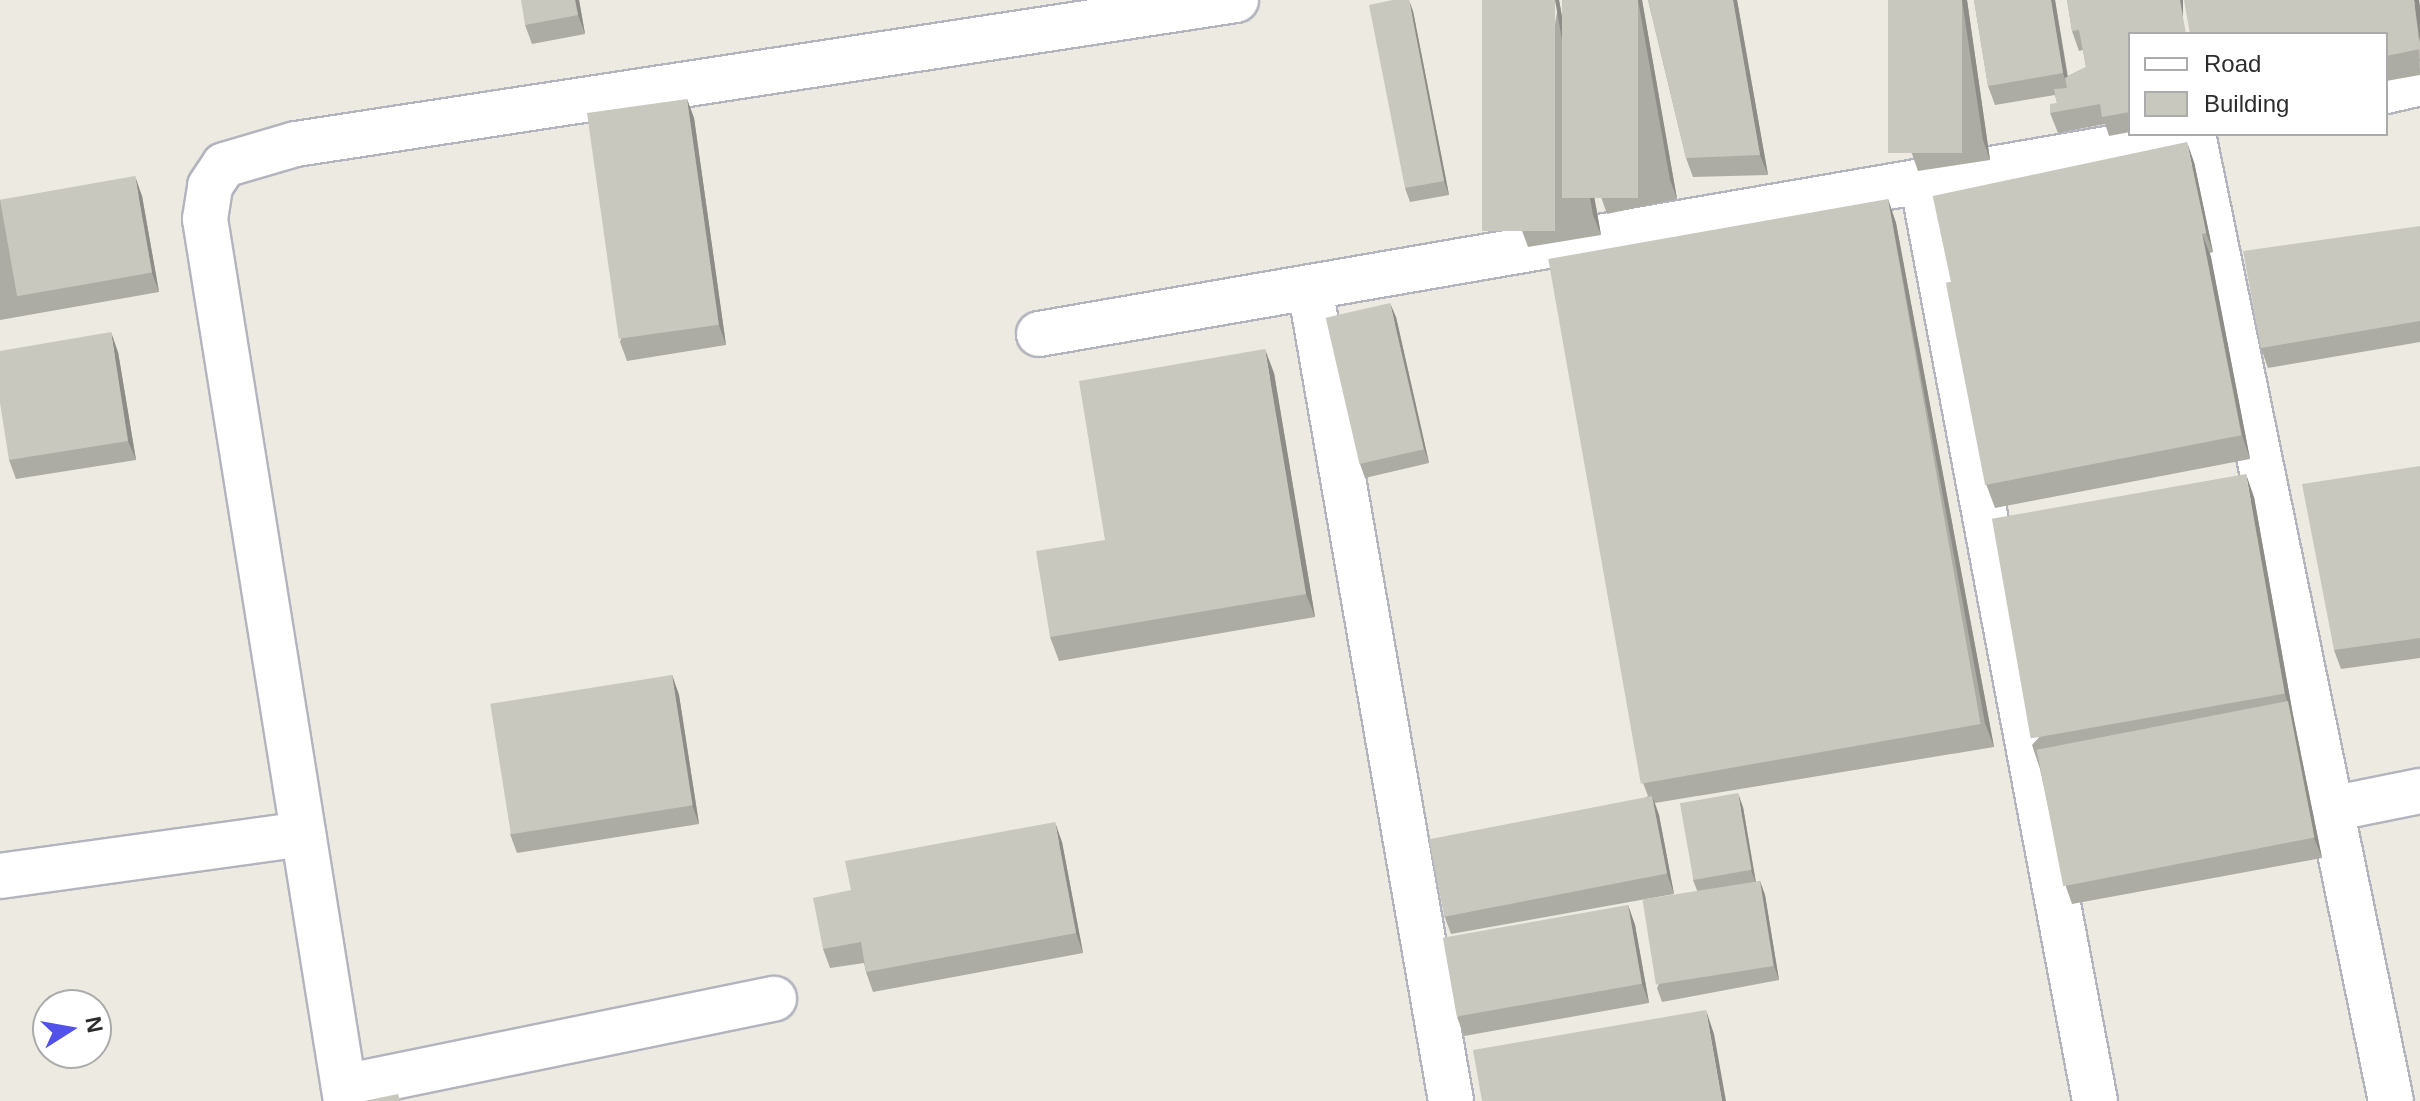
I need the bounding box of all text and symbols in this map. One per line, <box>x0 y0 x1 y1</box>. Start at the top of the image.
legend <box>2128 32 2388 136</box>
text: Road <box>2204 50 2261 77</box>
text: Building <box>2204 90 2289 117</box>
north arrow <box>32 989 112 1069</box>
text: N <box>80 1015 108 1035</box>

